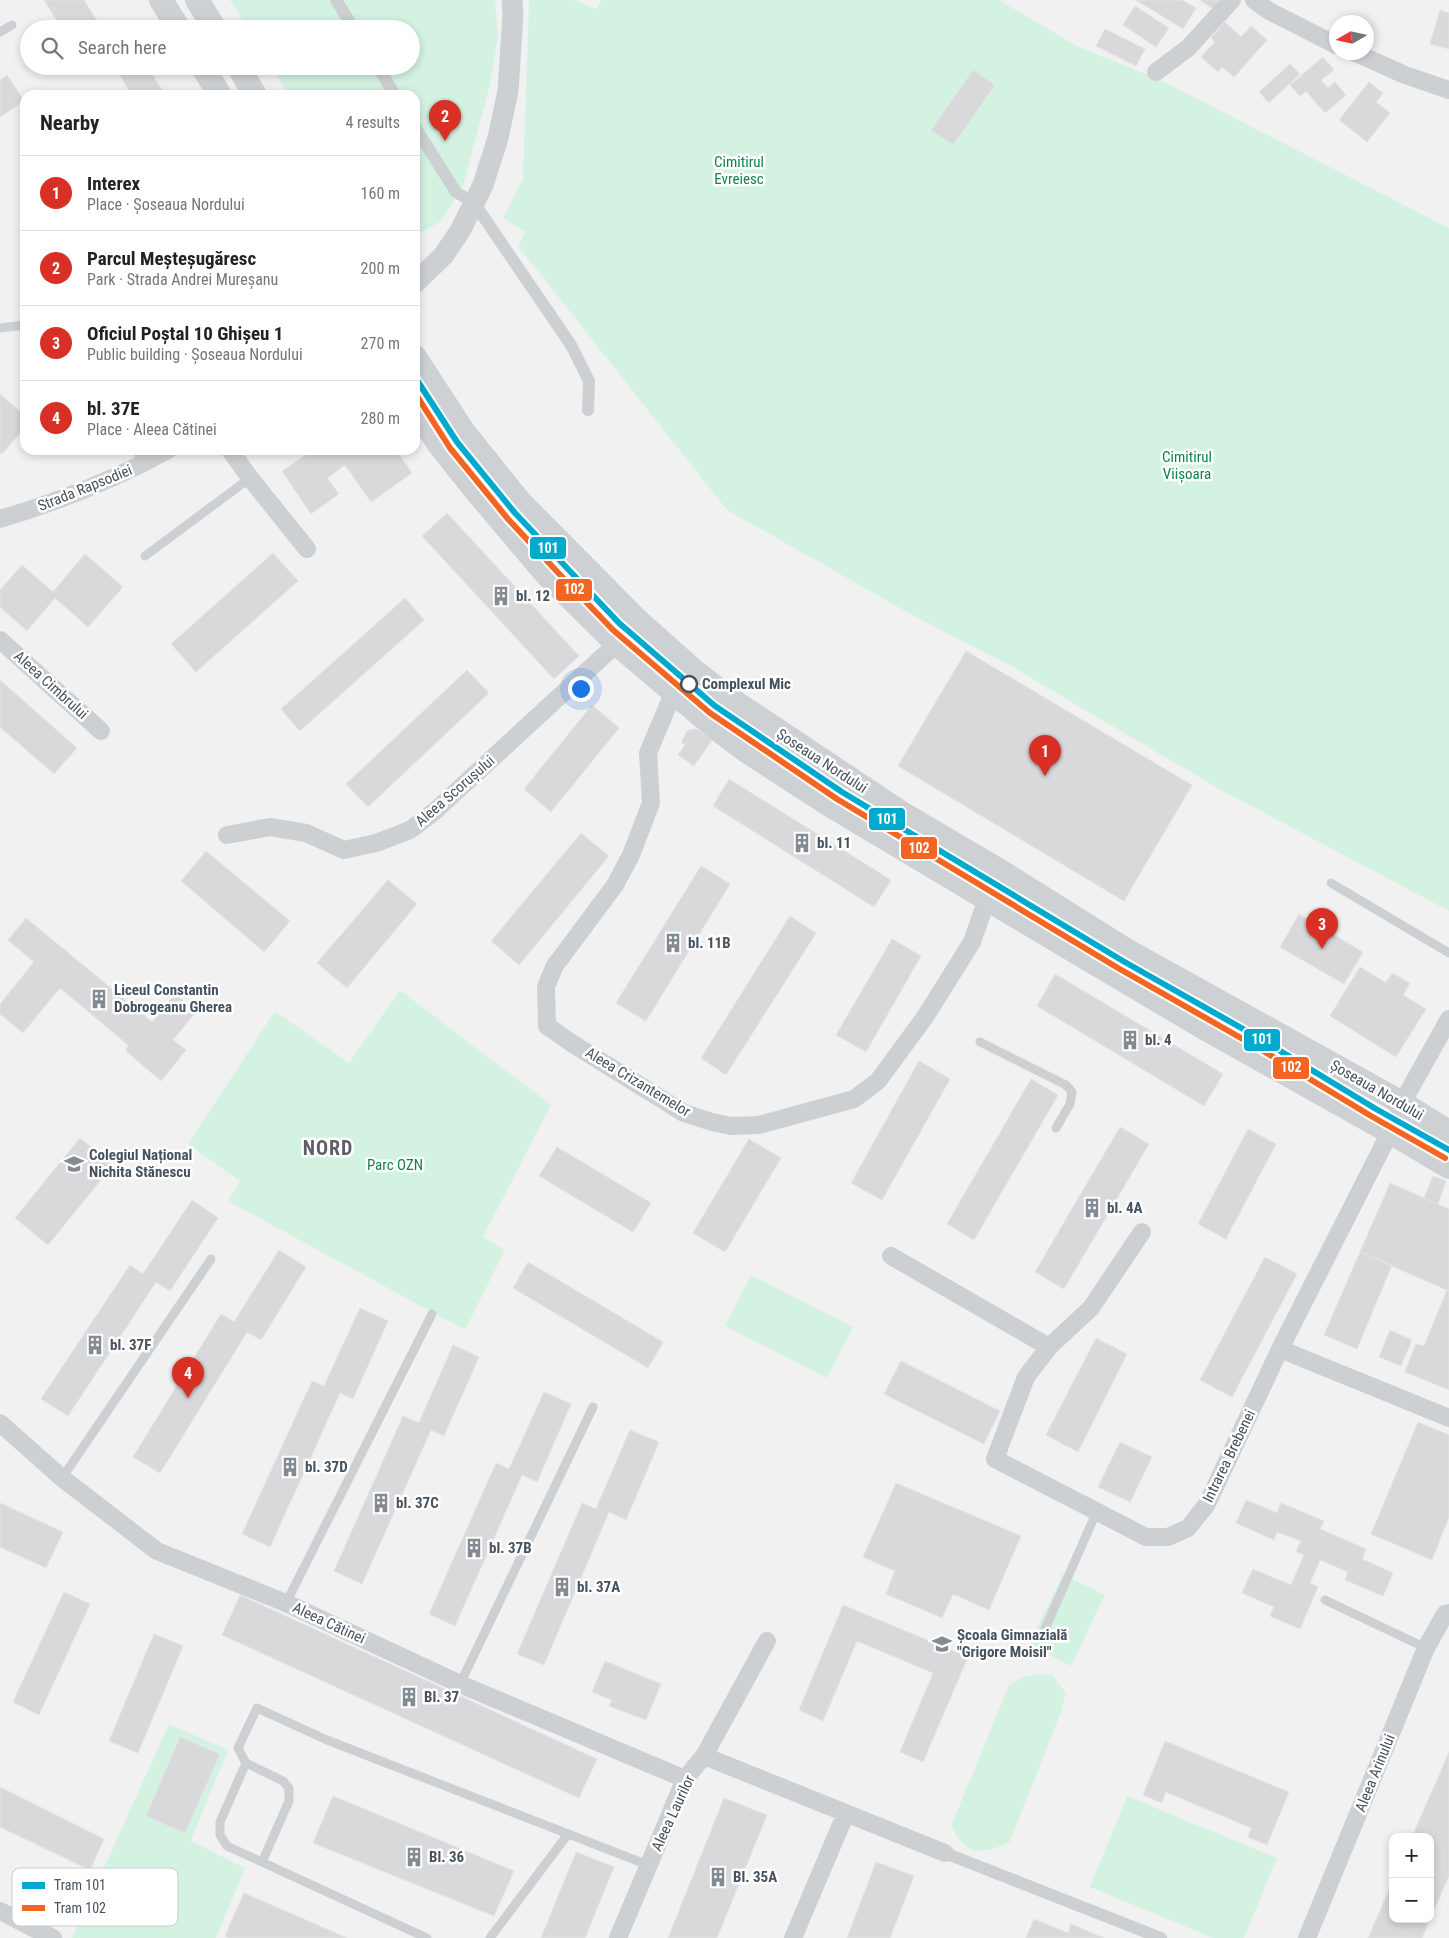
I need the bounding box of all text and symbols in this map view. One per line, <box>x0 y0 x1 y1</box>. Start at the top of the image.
north arrow <box>1329 15 1374 60</box>
search box <box>20 20 420 75</box>
icon: search <box>38 34 66 62</box>
text: Search here <box>78 36 166 59</box>
pin: 2 <box>429 100 461 141</box>
text: Nearby <box>40 111 99 135</box>
text: 4 results <box>345 113 400 132</box>
park label: Cimitirul Evreiesc <box>714 153 764 188</box>
text: Interex <box>87 172 140 195</box>
text: 1 <box>52 184 60 203</box>
text: 160 m <box>361 184 400 203</box>
text: Place · Șoseaua Nordului <box>87 195 245 214</box>
text: Parcul Meșteșugăresc <box>87 247 256 270</box>
text: 2 <box>52 259 60 278</box>
text: 200 m <box>361 259 400 278</box>
text: Park · Strada Andrei Mureșanu <box>87 270 278 289</box>
text: Oficiul Poștal 10 Ghișeu 1 <box>87 322 283 345</box>
text: 3 <box>52 334 60 353</box>
text: 270 m <box>361 334 400 353</box>
text: Public building · Șoseaua Nordului <box>87 345 303 364</box>
text: bl. 37E <box>87 397 140 420</box>
text: 4 <box>52 409 60 428</box>
text: 280 m <box>361 409 400 428</box>
text: Place · Aleea Cătinei <box>87 420 217 439</box>
park label: Cimitirul Viișoara <box>1162 448 1212 483</box>
street label: Strada Rapsodiei <box>35 461 135 515</box>
line badge: 101 <box>529 536 567 560</box>
text: 101 <box>537 540 559 556</box>
line badge: 102 <box>555 578 593 602</box>
text: 102 <box>563 581 585 597</box>
building icon: bl. 12 <box>490 585 512 607</box>
place label: bl. 12 <box>516 587 550 605</box>
street label: Aleea Cimbrului <box>10 647 92 723</box>
marker: Complexul Mic <box>680 675 698 693</box>
place label: Complexul Mic <box>702 675 791 693</box>
your location <box>568 676 594 702</box>
street label: Șoseaua Nordului <box>773 725 871 797</box>
pin: 1 <box>1029 735 1061 776</box>
street label: Aleea Scorușului <box>412 752 498 830</box>
line badge: 101 <box>868 807 906 831</box>
text: 101 <box>876 811 898 827</box>
building icon: bl. 11 <box>791 832 813 854</box>
place label: bl. 11 <box>817 834 851 852</box>
line badge: 102 <box>900 836 938 860</box>
text: 102 <box>908 840 930 856</box>
pin: 3 <box>1306 908 1338 949</box>
building icon: bl. 11B <box>662 932 684 954</box>
place label: bl. 11B <box>688 934 731 952</box>
place label: Liceul Constantin Dobrogeanu Gherea <box>114 981 232 1016</box>
building icon: Liceul Constantin Dobrogeanu Gherea <box>88 988 110 1010</box>
line badge: 101 <box>1243 1028 1281 1052</box>
building icon: bl. 4 <box>1119 1029 1141 1051</box>
place label: bl. 4 <box>1145 1031 1172 1049</box>
text: 101 <box>1251 1031 1273 1047</box>
street label: Aleea Crizantemelor <box>582 1043 694 1121</box>
line badge: 102 <box>1272 1056 1310 1080</box>
street label: Șoseaua Nordului <box>1327 1056 1427 1124</box>
text: 102 <box>1280 1059 1302 1075</box>
district label: NORD <box>303 1136 353 1160</box>
place label: Colegiul Național Nichita Stănescu <box>89 1146 192 1181</box>
school or university icon: Colegiul Național Nichita Stănescu <box>63 1153 85 1175</box>
park label: Parc OZN <box>367 1156 423 1174</box>
building icon: bl. 4A <box>1081 1197 1103 1219</box>
place label: bl. 4A <box>1107 1199 1143 1217</box>
building icon: bl. 37F <box>84 1334 106 1356</box>
place label: bl. 37F <box>110 1336 151 1354</box>
pin: 4 <box>172 1357 204 1398</box>
street label: Intrarea Brebenei <box>1199 1407 1259 1505</box>
building icon: bl. 37D <box>279 1456 301 1478</box>
place label: bl. 37D <box>305 1458 348 1476</box>
building icon: bl. 37C <box>370 1492 392 1514</box>
place label: bl. 37C <box>396 1494 439 1512</box>
building icon: bl. 37B <box>463 1537 485 1559</box>
place label: bl. 37B <box>489 1539 532 1557</box>
building icon: bl. 37A <box>551 1576 573 1598</box>
place label: bl. 37A <box>577 1578 620 1596</box>
street label: Aleea Cătinei <box>290 1598 368 1648</box>
place label: Școala Gimnazială "Grigore Moisil" <box>957 1626 1067 1661</box>
school or university icon: Școala Gimnazială "Grigore Moisil" <box>931 1633 953 1655</box>
building icon: Bl. 37 <box>398 1686 420 1708</box>
place label: Bl. 37 <box>424 1688 459 1706</box>
street label: Aleea Arinului <box>1351 1732 1399 1814</box>
street label: Aleea Laurilor <box>648 1772 699 1854</box>
map controls <box>1389 1833 1434 1923</box>
button: + <box>1389 1833 1434 1878</box>
building icon: Bl. 36 <box>403 1846 425 1868</box>
place label: Bl. 36 <box>429 1848 465 1866</box>
building icon: Bl. 35A <box>707 1866 729 1888</box>
legend <box>12 1868 178 1926</box>
place label: Bl. 35A <box>733 1868 777 1886</box>
text: Tram 101 <box>54 1877 106 1893</box>
button: − <box>1389 1878 1434 1923</box>
text: Tram 102 <box>54 1900 106 1916</box>

